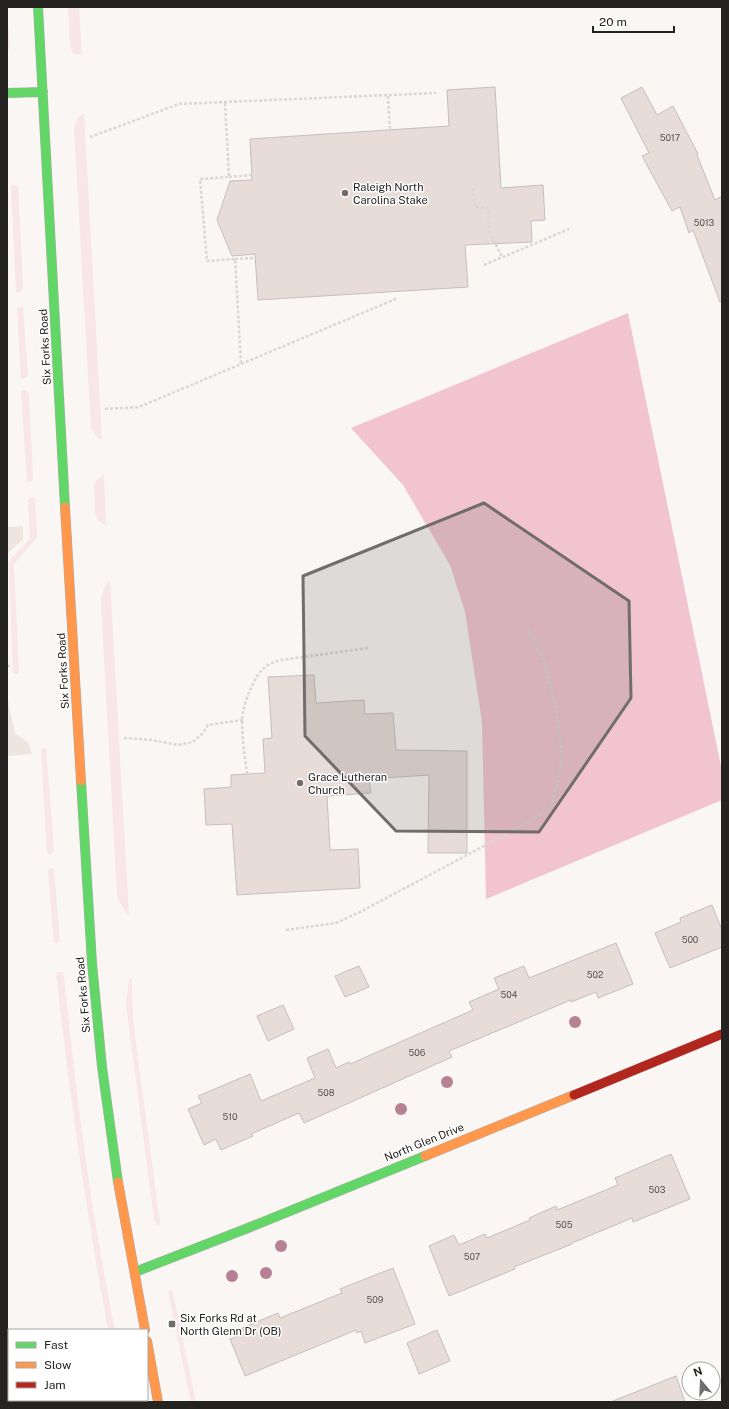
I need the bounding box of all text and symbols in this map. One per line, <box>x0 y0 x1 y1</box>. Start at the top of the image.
scale bar <box>593 8 674 34</box>
text: 20 m <box>599 15 627 29</box>
house number: 5017 <box>660 132 680 143</box>
place label: Raleigh North Carolina Stake <box>353 181 428 206</box>
marker: Raleigh North Carolina Stake <box>340 188 350 198</box>
house number: 5013 <box>694 217 715 228</box>
street label: Six Forks Road <box>37 309 53 385</box>
street label: Six Forks Road <box>55 633 71 709</box>
place label: Grace Lutheran Church <box>308 771 387 796</box>
marker: Grace Lutheran Church <box>295 778 305 788</box>
house number: 500 <box>682 934 699 945</box>
street label: Six Forks Road <box>74 957 92 1033</box>
house number: 502 <box>587 969 603 980</box>
house number: 504 <box>501 989 518 1000</box>
house number: 506 <box>409 1047 426 1058</box>
house number: 508 <box>317 1087 335 1098</box>
house number: 510 <box>223 1111 238 1122</box>
street label: North Glen Drive <box>383 1121 465 1163</box>
house number: 503 <box>649 1184 666 1195</box>
house number: 505 <box>555 1219 573 1230</box>
house number: 507 <box>464 1251 480 1262</box>
house number: 509 <box>367 1294 384 1305</box>
place label: Six Forks Rd at North Glenn Dr (OB) <box>180 1312 281 1337</box>
marker: Six Forks Rd at North Glenn Dr (OB) <box>167 1319 177 1329</box>
legend <box>8 1329 148 1401</box>
text: Fast <box>44 1338 69 1352</box>
text: Slow <box>44 1358 72 1372</box>
north arrow <box>681 1361 721 1401</box>
text: N <box>692 1364 704 1379</box>
text: Jam <box>44 1378 66 1392</box>

